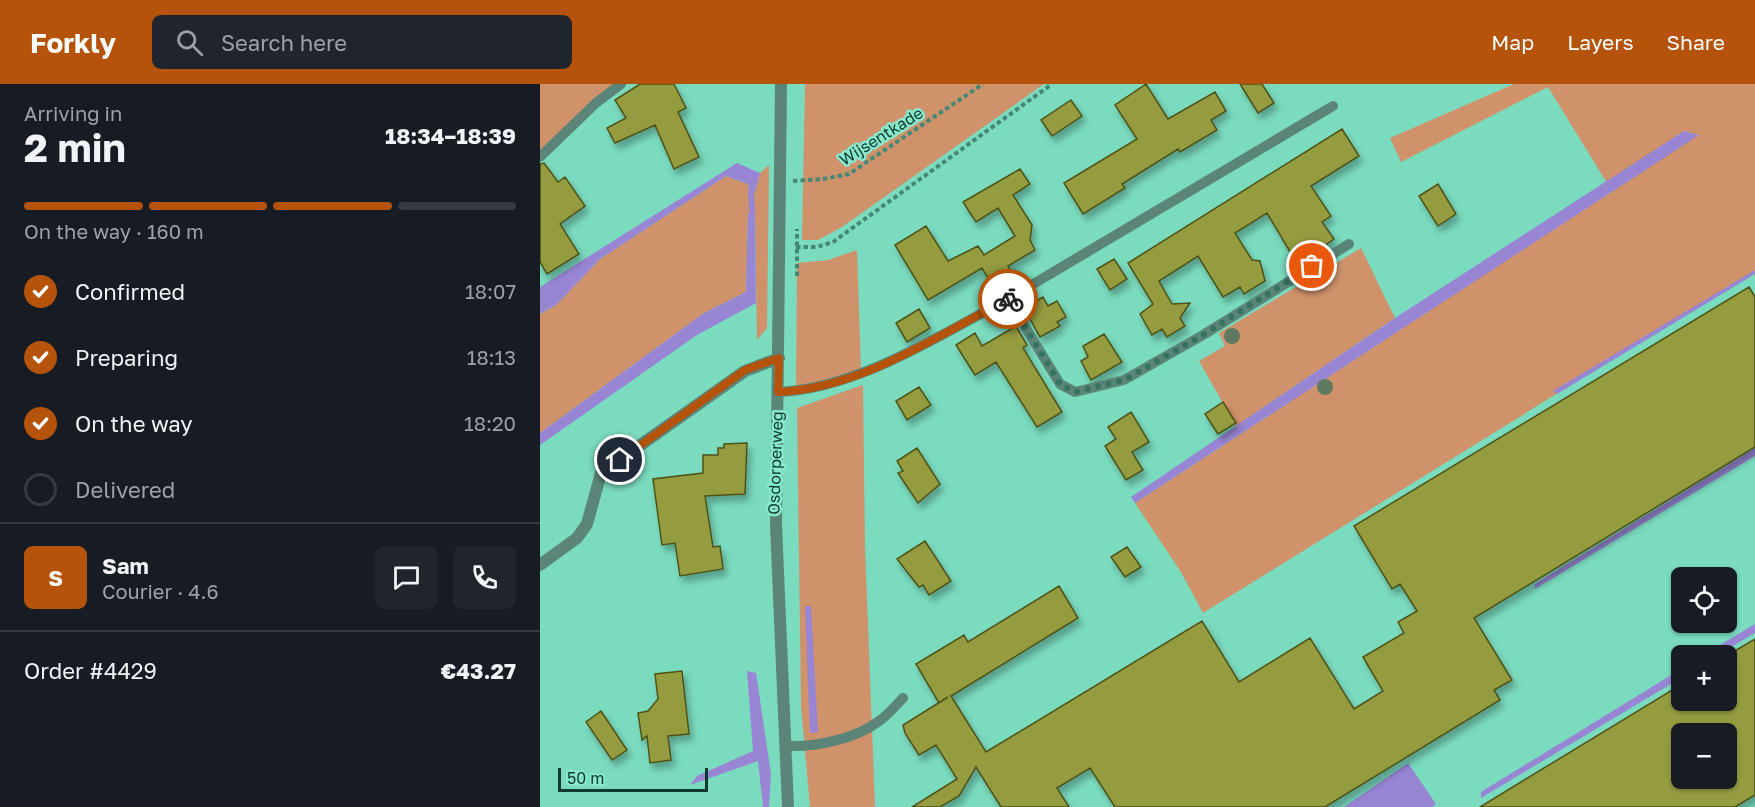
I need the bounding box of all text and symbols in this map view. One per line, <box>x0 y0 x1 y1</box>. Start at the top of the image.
search box <box>152 15 572 69</box>
text: Forkly <box>30 26 116 59</box>
icon: search <box>173 26 206 59</box>
text: Search here <box>221 29 347 56</box>
text: Map <box>1491 29 1534 55</box>
text: Layers <box>1567 29 1634 55</box>
text: Share <box>1667 29 1725 55</box>
text: Arriving in <box>24 101 122 125</box>
street label: Wijsentkade <box>835 102 927 170</box>
text: 18:34–18:39 <box>385 122 516 149</box>
text: 2 min <box>24 124 126 171</box>
text: On the way · 160 m <box>24 219 204 243</box>
pin <box>1286 240 1337 291</box>
icon: bag <box>1295 249 1328 282</box>
courier <box>978 269 1038 329</box>
icon: check <box>24 275 57 308</box>
text: Confirmed <box>75 278 185 305</box>
text: 18:07 <box>465 279 516 303</box>
icon: bike <box>992 283 1025 316</box>
icon: check <box>24 341 57 374</box>
text: Preparing <box>75 344 178 371</box>
text: 18:13 <box>467 345 516 369</box>
icon: check <box>24 407 57 440</box>
text: On the way <box>75 410 193 437</box>
text: 18:20 <box>464 411 516 435</box>
street label: Osdorperweg <box>763 411 787 515</box>
pin <box>594 434 645 485</box>
icon: home <box>603 443 636 476</box>
text: Delivered <box>75 476 175 503</box>
button: chat <box>375 546 438 609</box>
button: phone <box>453 546 516 609</box>
text: Sam <box>102 552 149 579</box>
text: S <box>48 564 63 591</box>
map controls <box>1671 567 1737 789</box>
button: locate <box>1671 567 1737 633</box>
text: Courier · 4.6 <box>102 579 219 603</box>
button: + <box>1671 645 1737 711</box>
text: Order #4429 <box>24 657 157 684</box>
text: €43.27 <box>441 657 516 684</box>
button: − <box>1671 723 1737 789</box>
scale bar <box>558 765 708 792</box>
text: 50 m <box>567 768 604 788</box>

